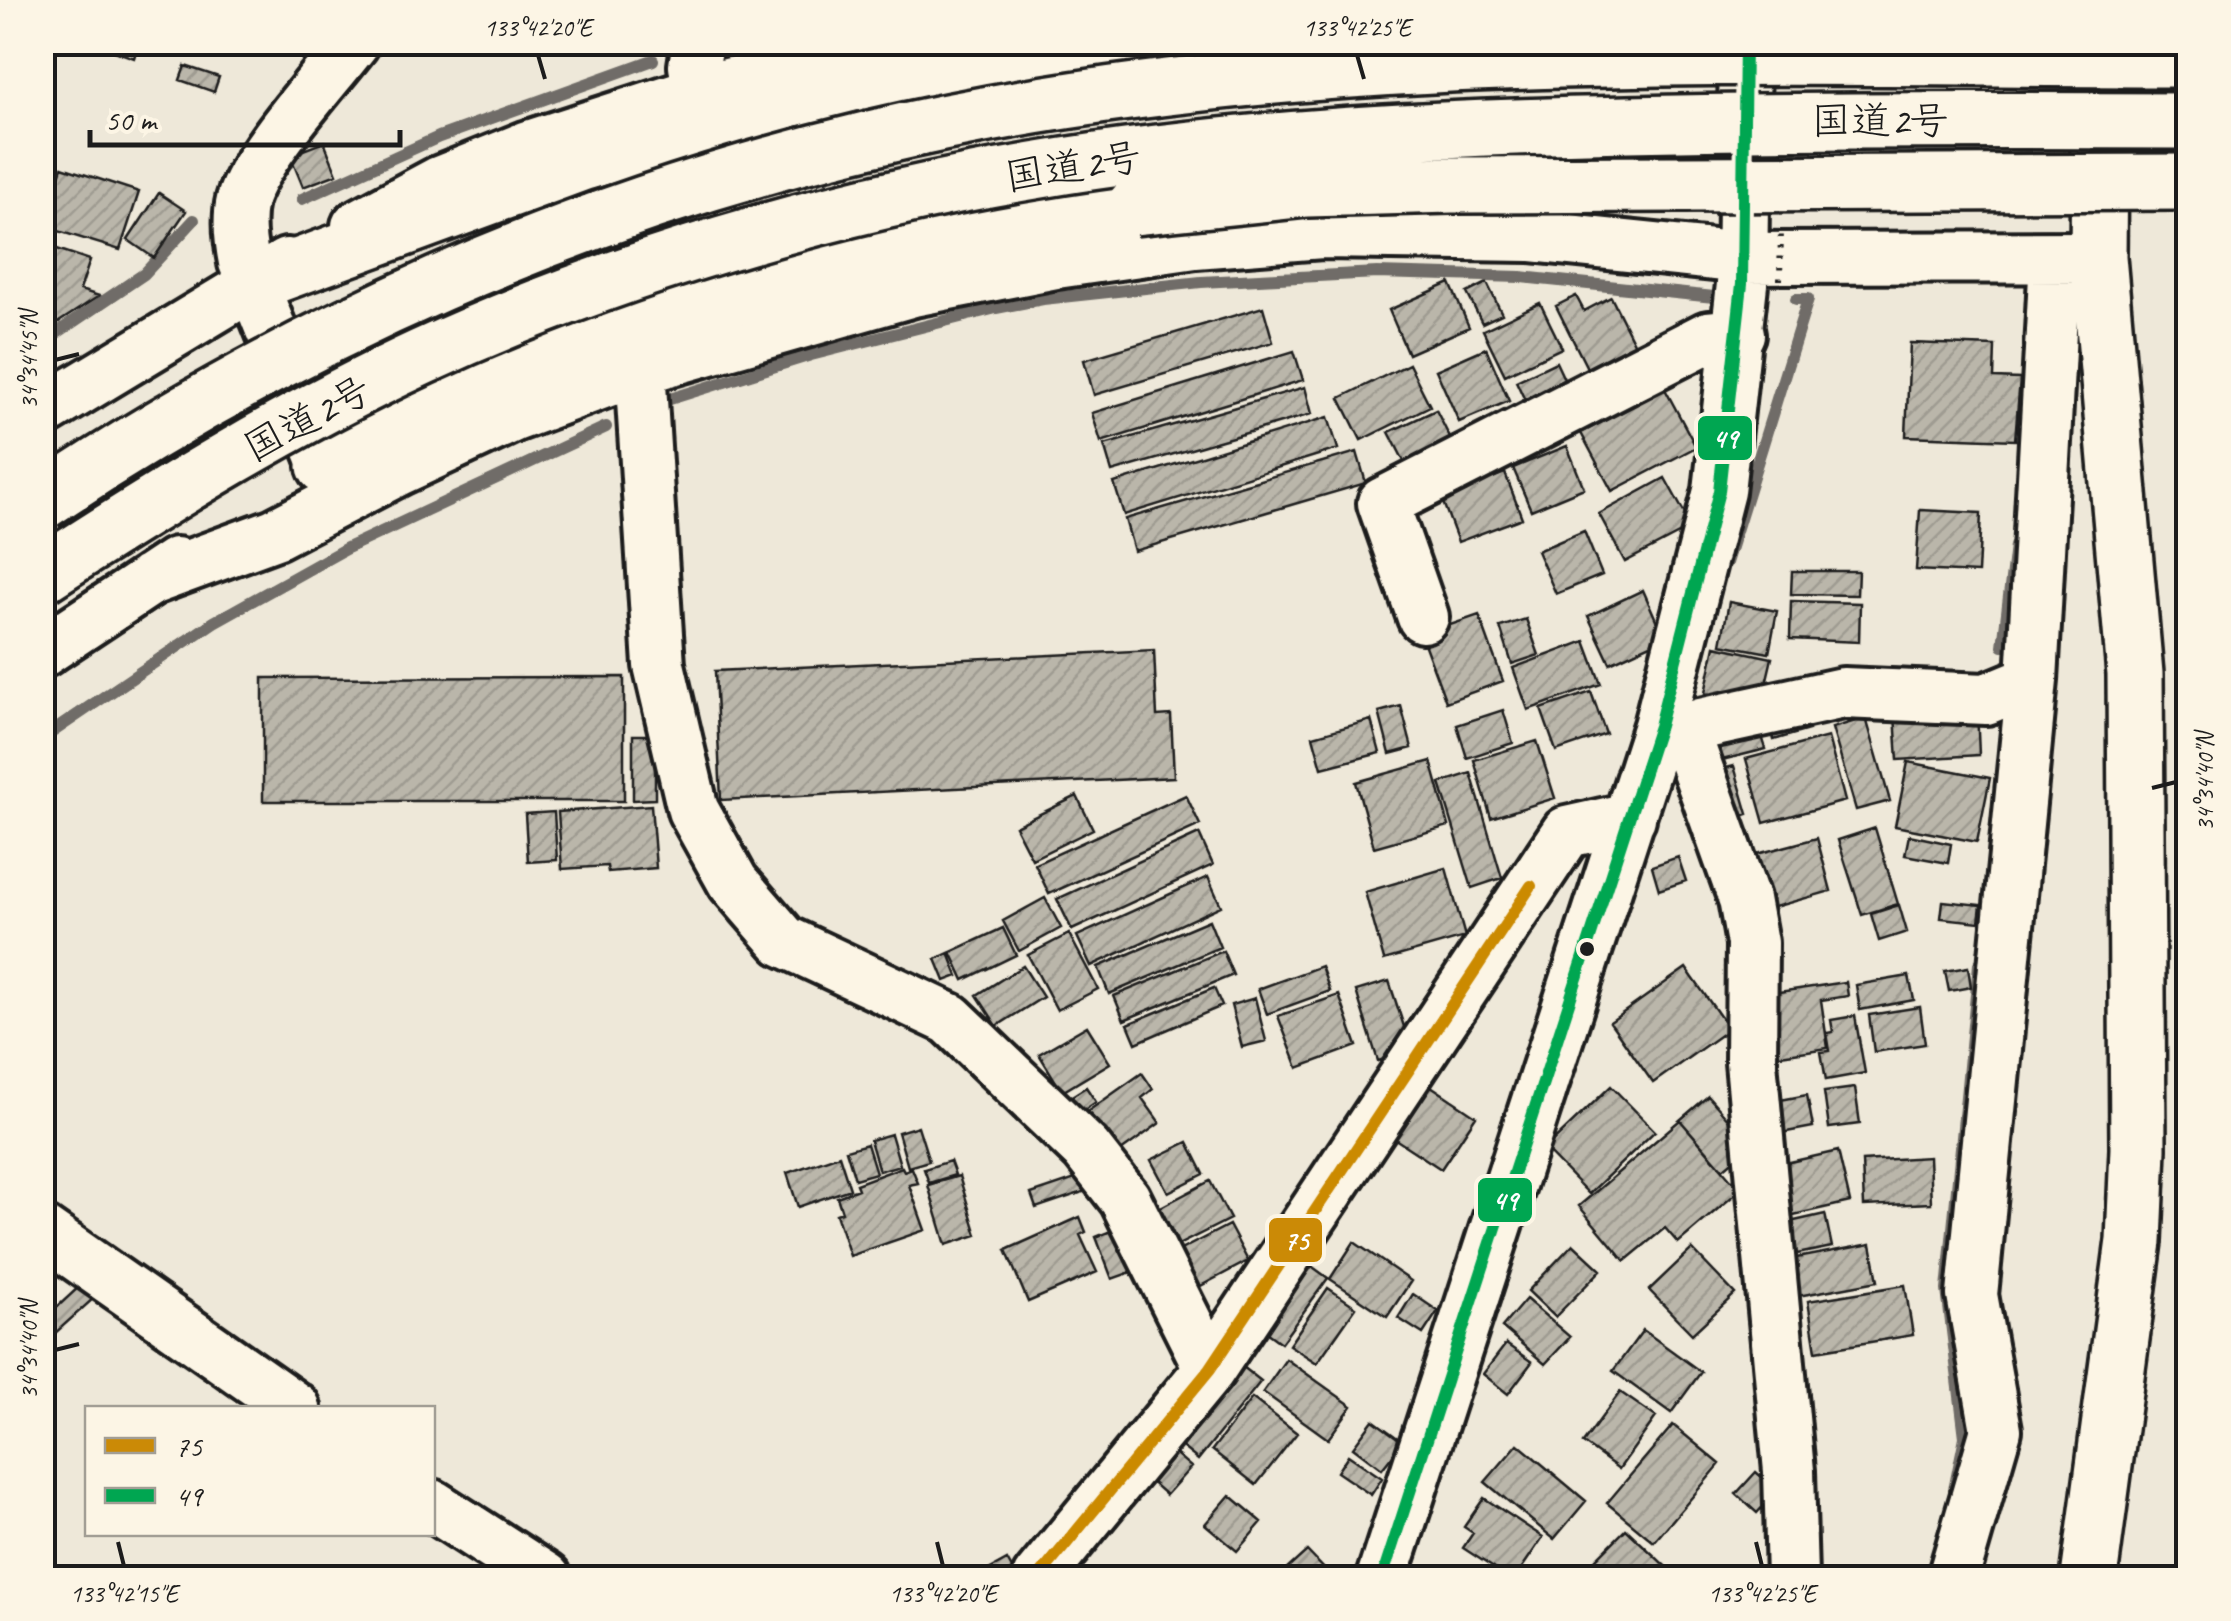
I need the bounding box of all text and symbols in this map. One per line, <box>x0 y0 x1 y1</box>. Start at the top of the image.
text: 133°42'20"E <box>484 12 595 44</box>
text: 133°42'25"E <box>1303 12 1414 44</box>
scale bar <box>90 85 400 147</box>
street label: 国道2号 <box>1811 96 1949 146</box>
text: 50 m <box>105 101 158 139</box>
street label: 国道2号 <box>1001 132 1145 202</box>
text: 34°34'45"N <box>13 307 45 409</box>
street label: 国道2号 <box>235 364 380 473</box>
line badge: 49 <box>1696 414 1754 462</box>
text: 49 <box>1713 421 1741 456</box>
text: 34°34'40"N <box>2189 729 2221 831</box>
unlabelled marker <box>1577 939 1597 959</box>
line badge: 49 <box>1476 1176 1534 1224</box>
text: 49 <box>1493 1183 1521 1218</box>
line badge: 75 <box>1267 1216 1324 1264</box>
text: 75 <box>1284 1223 1311 1258</box>
text: 34°34'40"N <box>13 1297 45 1399</box>
legend <box>85 1406 435 1536</box>
text: 75 <box>175 1427 203 1465</box>
text: 49 <box>175 1477 204 1515</box>
text: 133°42'15"E <box>70 1578 181 1610</box>
text: 133°42'20"E <box>889 1578 1000 1610</box>
text: 133°42'25"E <box>1708 1578 1819 1610</box>

